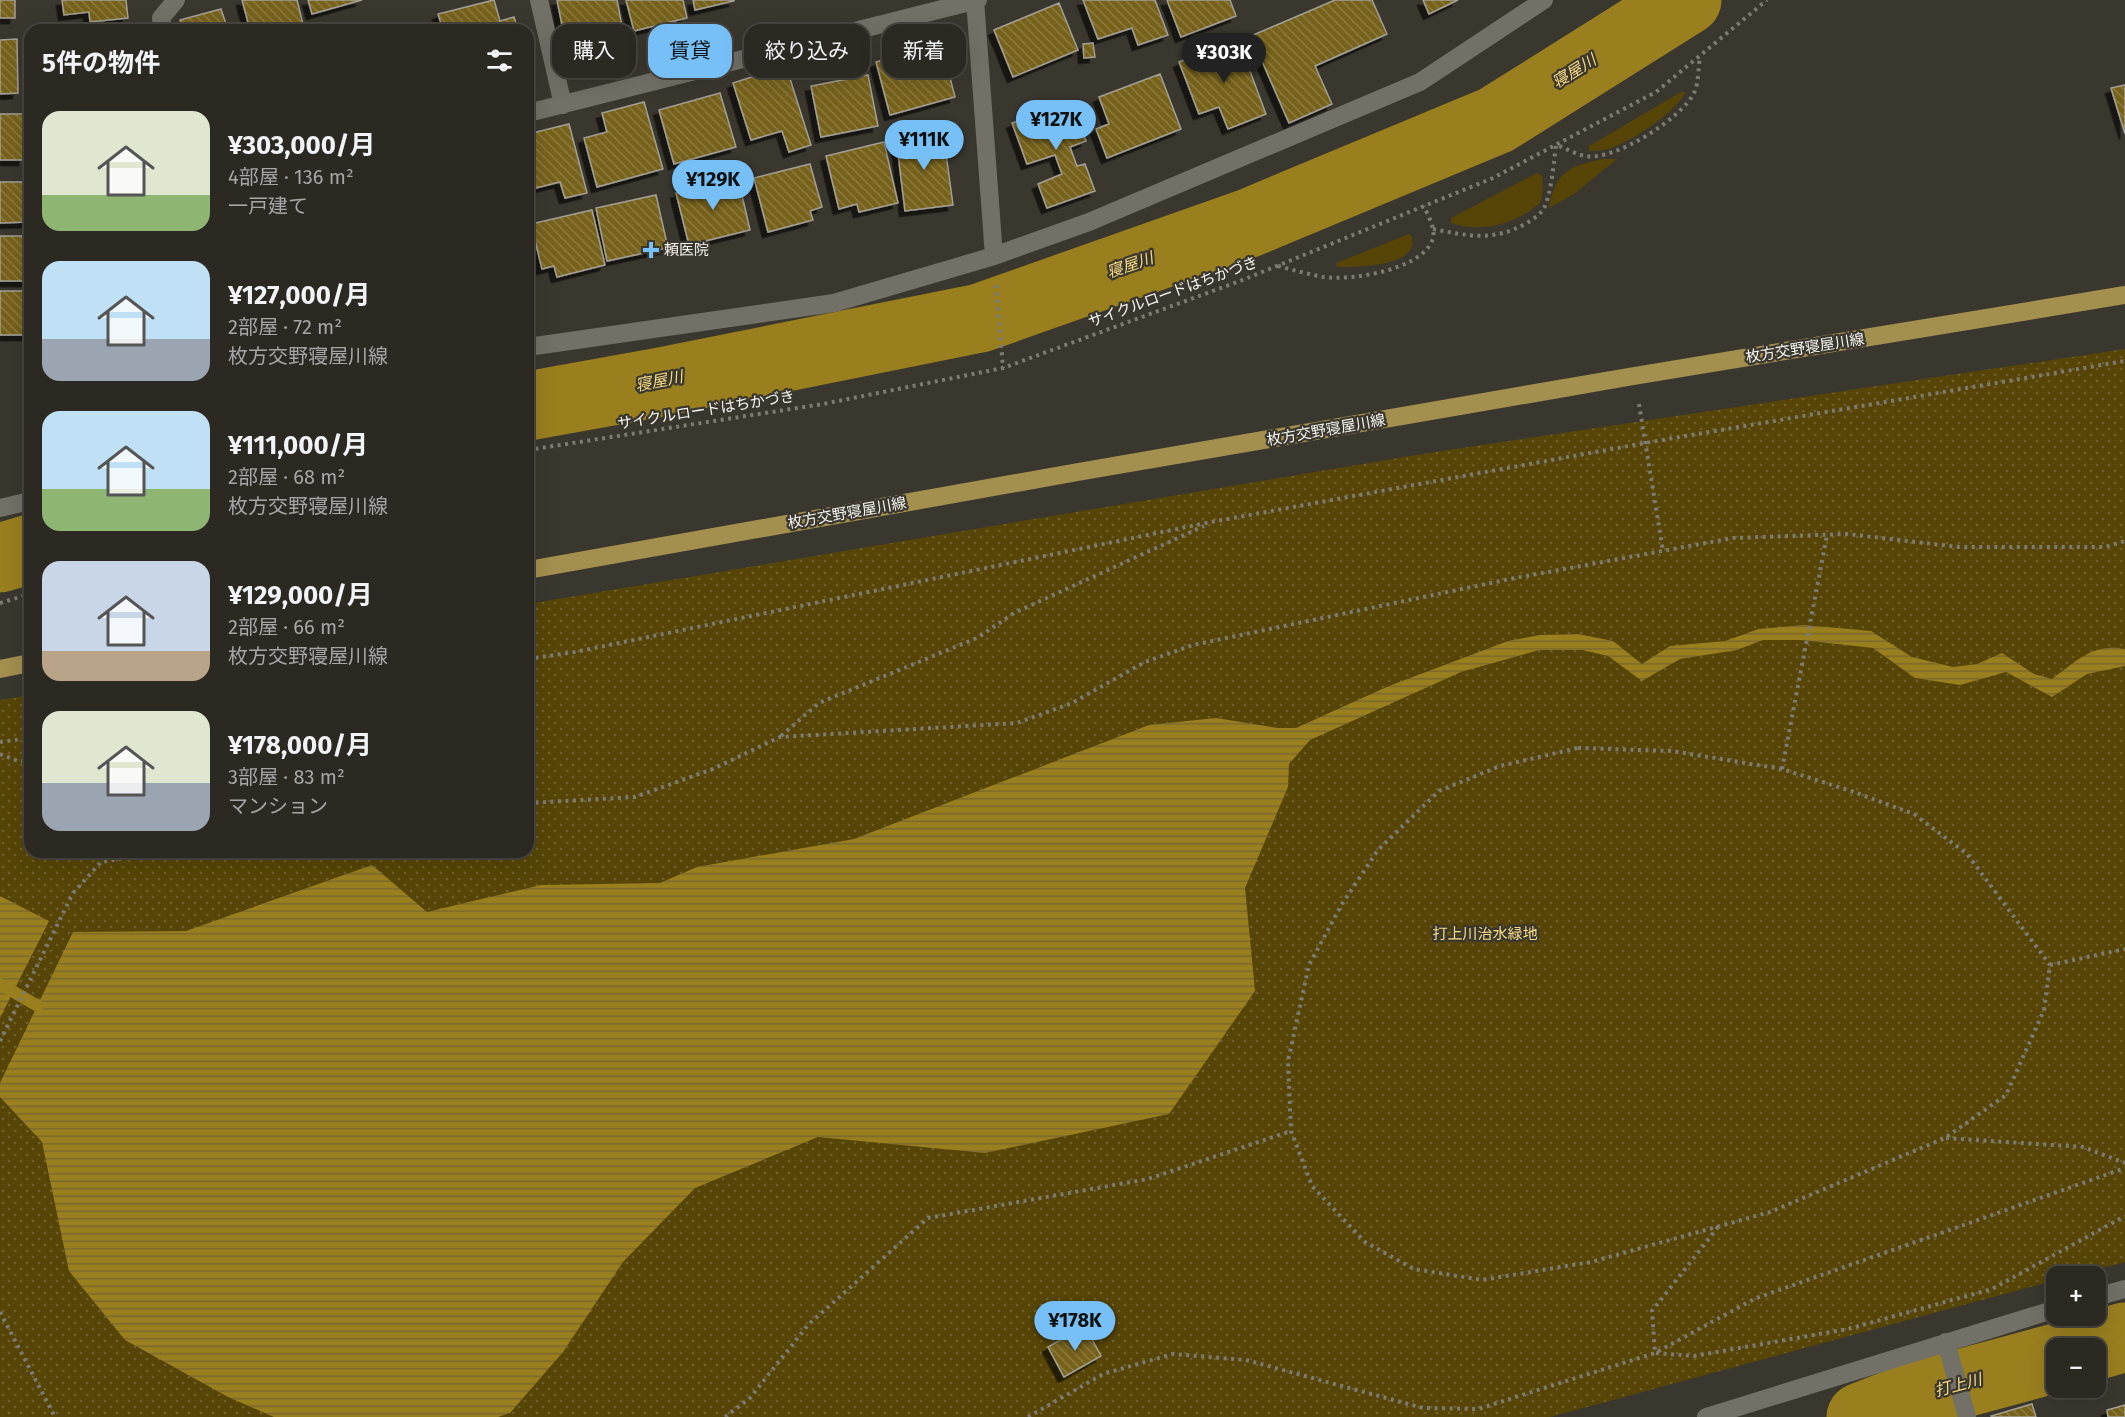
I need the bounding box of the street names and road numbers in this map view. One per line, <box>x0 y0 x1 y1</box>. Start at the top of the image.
street label: サイクルロードはちかづき <box>1086 253 1260 331</box>
street label: 枚方交野寝屋川線 <box>1744 330 1866 366</box>
street label: サイクルロードはちかづき <box>616 387 796 433</box>
street label: 枚方交野寝屋川線 <box>1265 411 1387 449</box>
street label: 枚方交野寝屋川線 <box>786 494 908 532</box>

